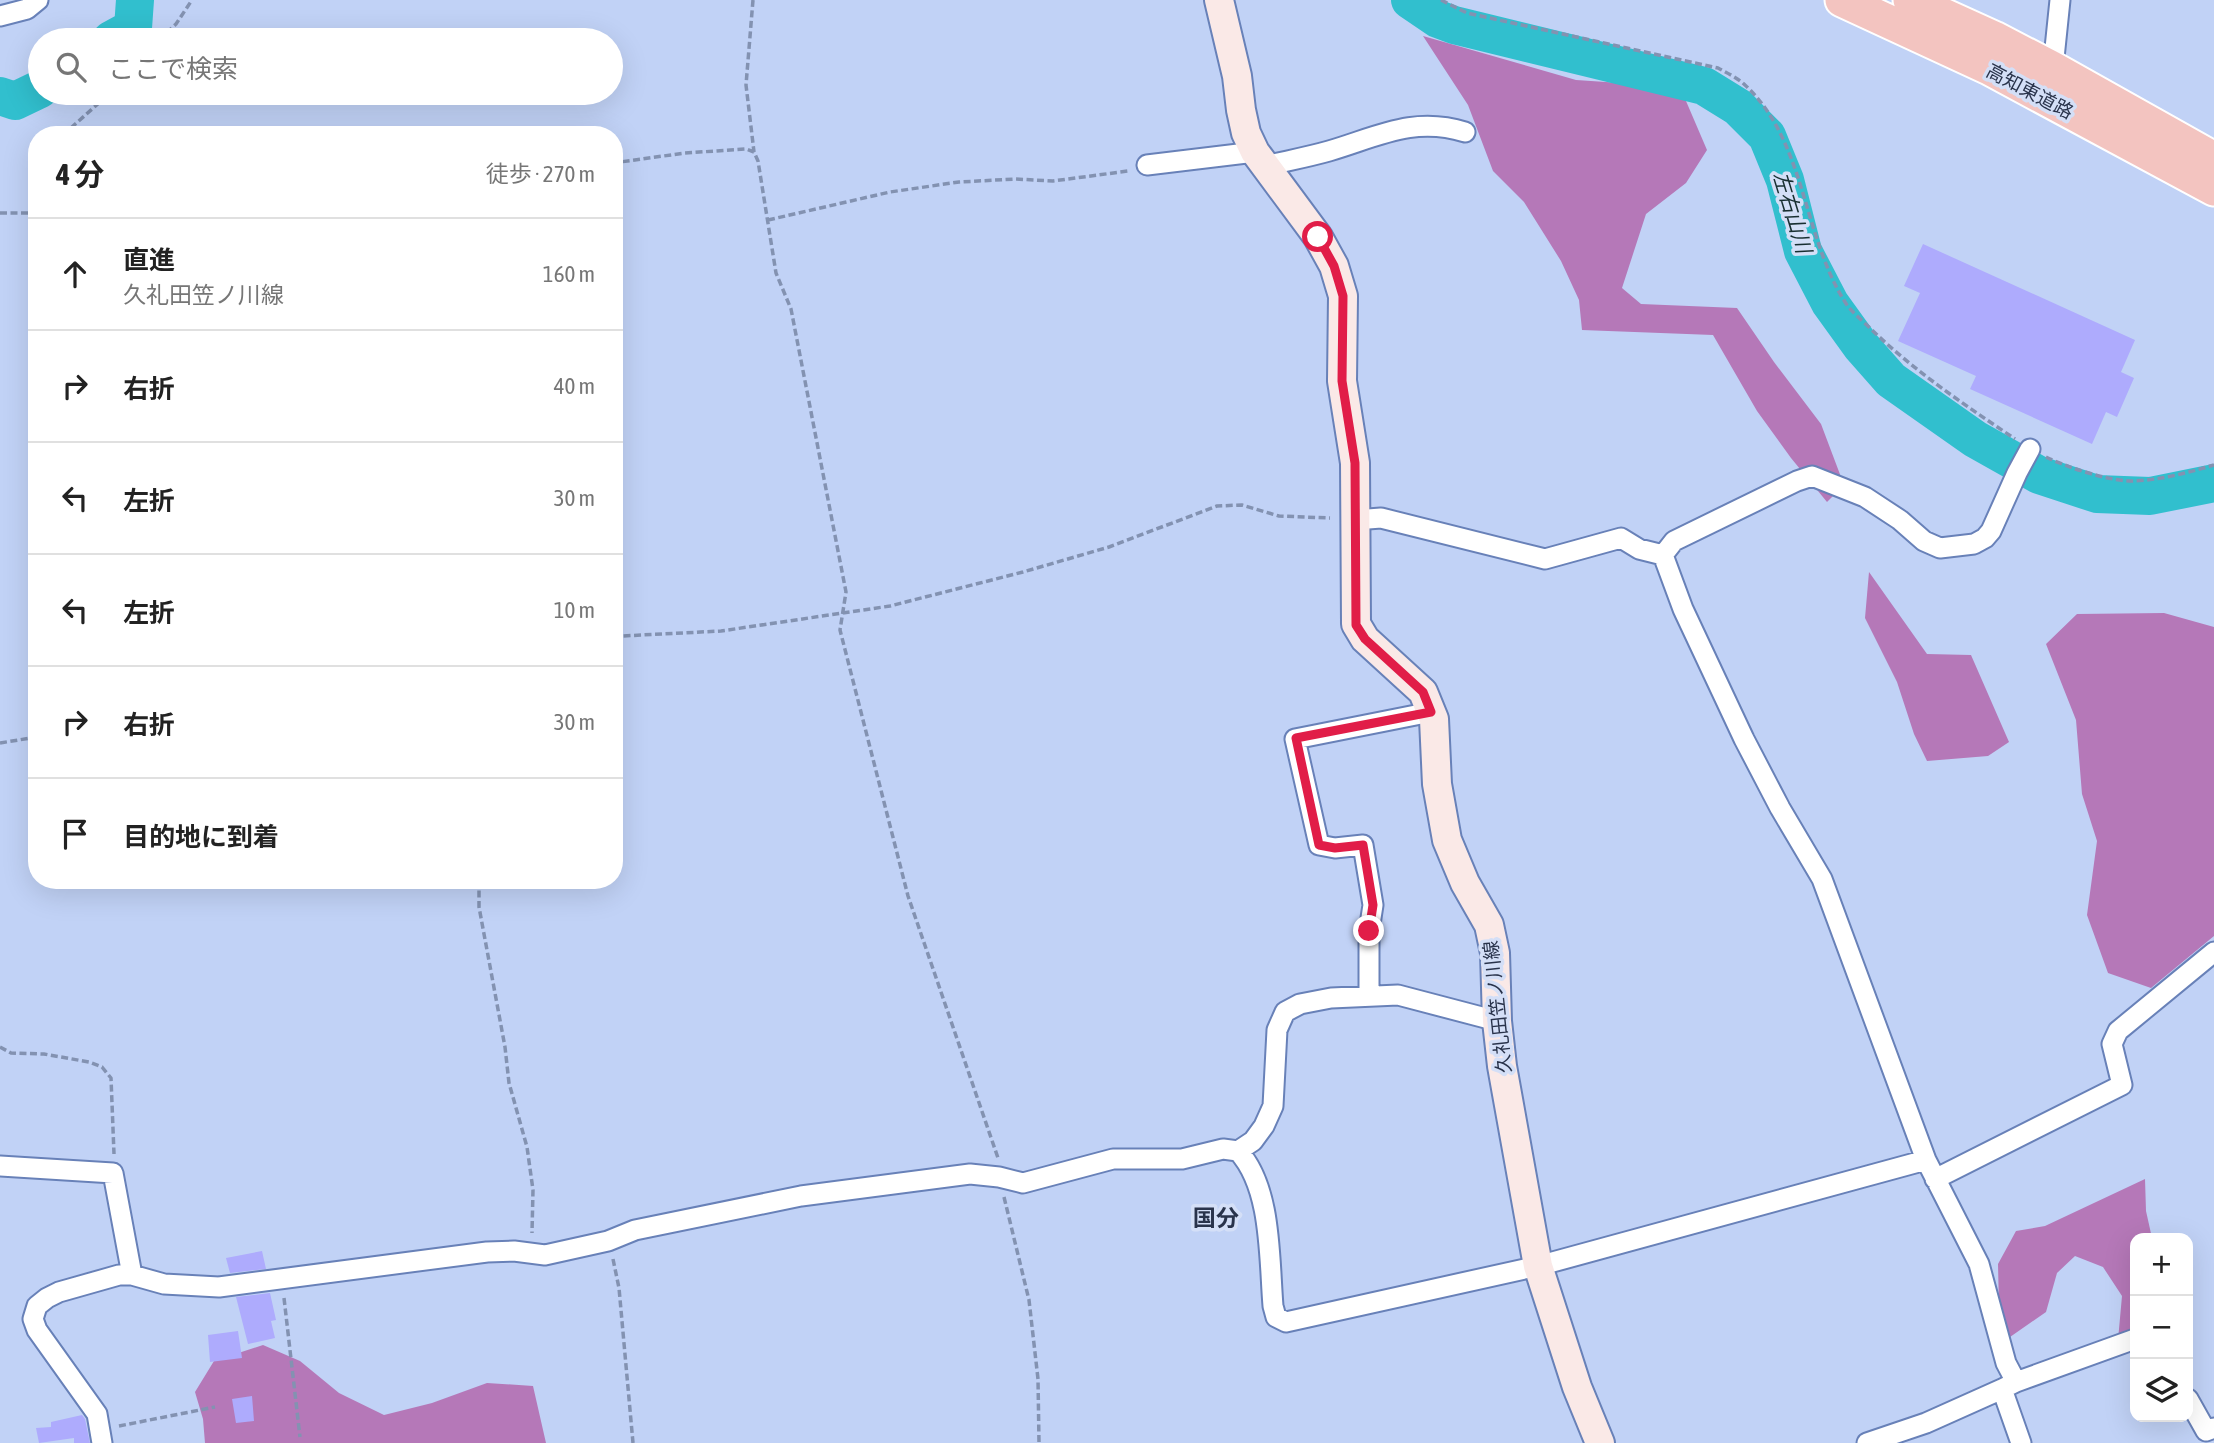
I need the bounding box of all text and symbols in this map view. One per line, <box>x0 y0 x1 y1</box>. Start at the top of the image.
search box <box>28 28 623 105</box>
icon: search <box>52 48 90 86</box>
text: ここで検索 <box>108 54 238 84</box>
street label: 高知東道路 <box>1983 59 2077 123</box>
text: 4 分 <box>56 157 104 191</box>
text: 徒歩 · 270 m <box>486 161 595 187</box>
water label: 左右山川 <box>1769 168 1817 258</box>
route start <box>1302 221 1333 252</box>
text: 直進 <box>123 245 175 275</box>
icon: ahead <box>56 255 94 293</box>
text: 160 m <box>543 261 595 287</box>
text: 久礼田笠ノ川線 <box>123 282 284 308</box>
icon: right <box>56 367 94 405</box>
text: 40 m <box>554 373 595 399</box>
text: 右折 <box>123 374 175 404</box>
icon: left <box>56 479 94 517</box>
text: 30 m <box>554 485 595 511</box>
text: 左折 <box>123 486 175 516</box>
icon: left <box>56 591 94 629</box>
text: 10 m <box>554 597 595 623</box>
text: 左折 <box>123 598 175 628</box>
icon: right <box>56 703 94 741</box>
text: 30 m <box>554 709 595 735</box>
text: 右折 <box>123 710 175 740</box>
icon: arrive <box>56 815 94 853</box>
text: 目的地に到着 <box>123 822 279 852</box>
route end <box>1353 915 1384 946</box>
street label: 久礼田笠ノ川線 <box>1479 940 1515 1074</box>
district label: 国分 <box>1193 1205 1239 1231</box>
map controls <box>2130 1233 2193 1422</box>
button: + <box>2130 1233 2193 1296</box>
button: − <box>2130 1296 2193 1359</box>
button: layers <box>2130 1359 2193 1422</box>

